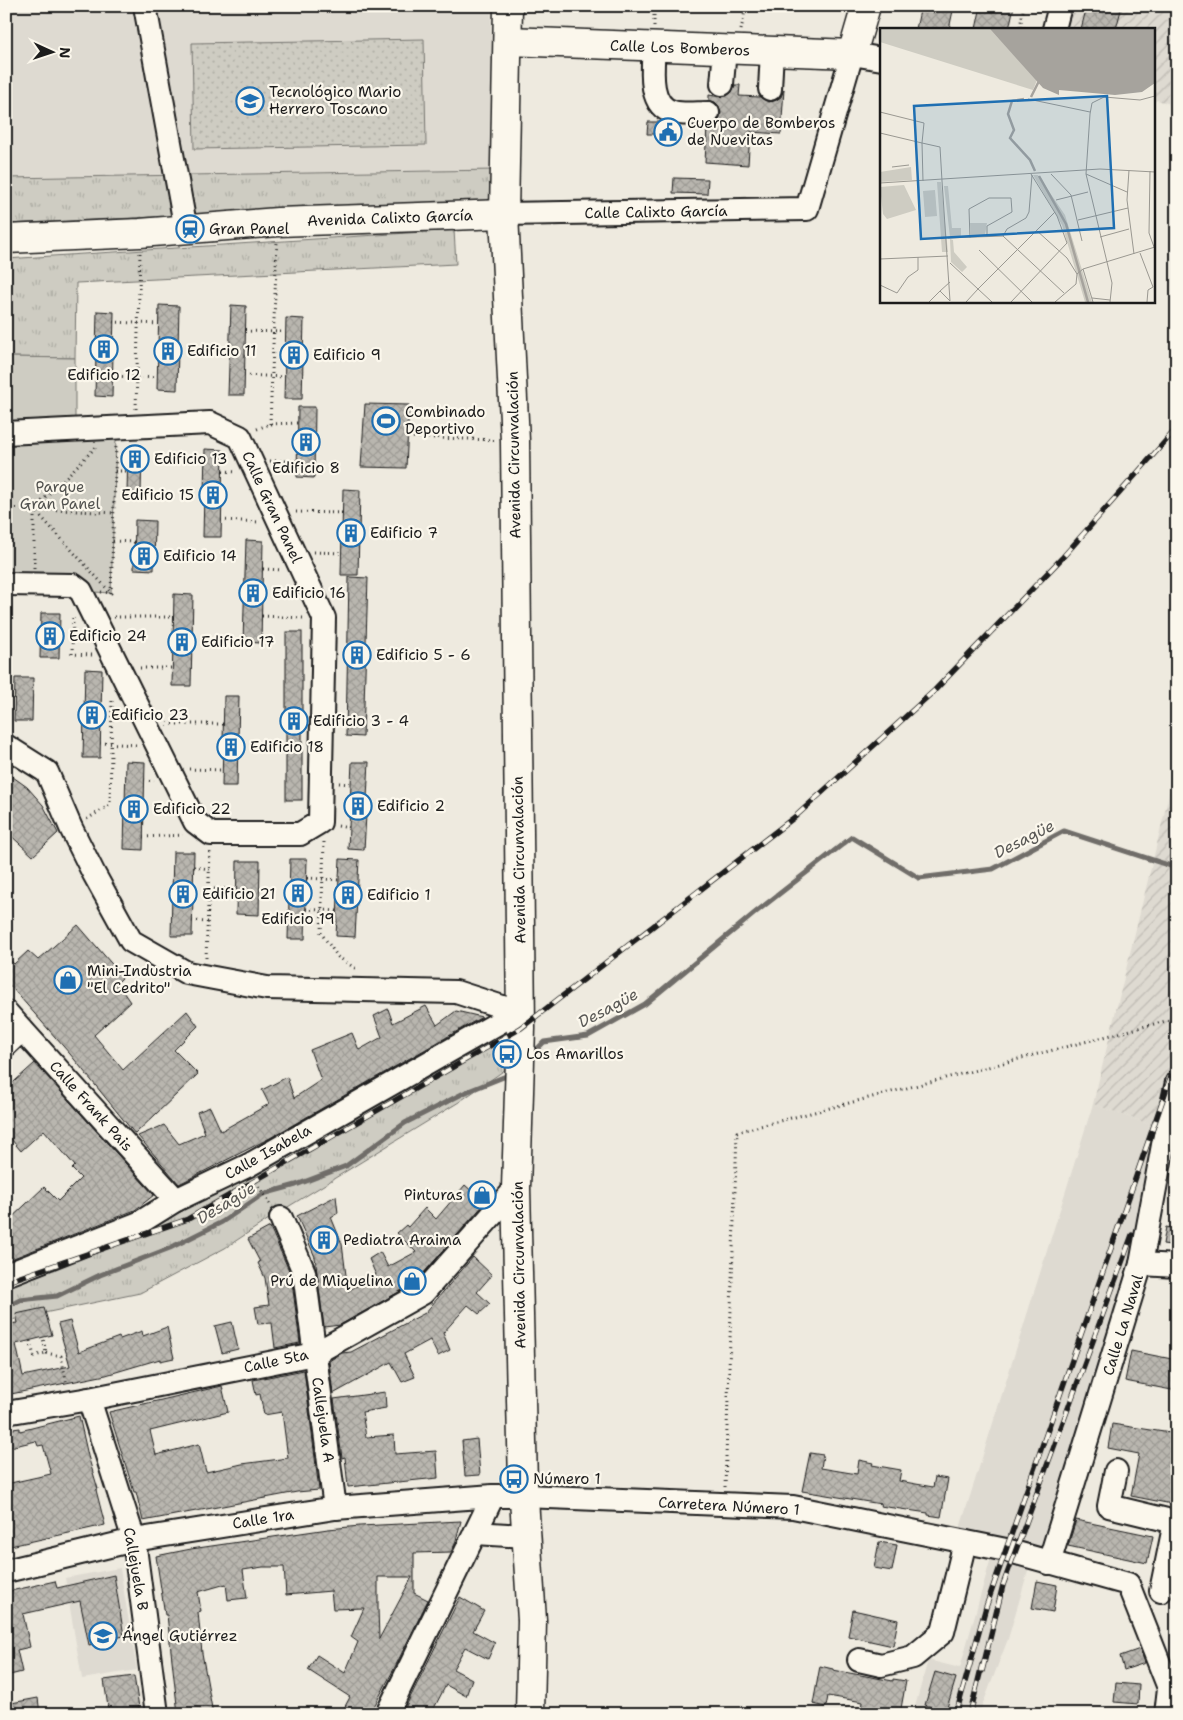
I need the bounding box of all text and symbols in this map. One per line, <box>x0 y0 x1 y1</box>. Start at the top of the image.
north arrow <box>28 28 78 78</box>
inset map <box>880 28 1156 302</box>
street label: Calle Los Bomberos <box>609 36 751 60</box>
text: N <box>56 47 74 59</box>
place label: Tecnológico Mario Herrero Toscano <box>269 82 401 119</box>
school or university icon: Tecnológico Mario Herrero Toscano <box>235 86 265 116</box>
place label: Cuerpo de Bomberos de Nuevitas <box>687 113 835 150</box>
public building icon: Cuerpo de Bomberos de Nuevitas <box>653 117 683 147</box>
street label: Calle Calixto García <box>584 201 728 223</box>
street label: Avenida Calixto García <box>307 205 474 231</box>
station icon: Gran Panel <box>175 214 205 244</box>
place label: Gran Panel <box>209 219 290 239</box>
building icon: Edificio 12 <box>89 334 119 364</box>
building icon: Edificio 11 <box>153 336 183 366</box>
building icon: Edificio 9 <box>279 340 309 370</box>
place label: Edificio 11 <box>187 341 257 361</box>
place label: Edificio 9 <box>313 345 381 365</box>
place label: Edificio 12 <box>67 365 141 385</box>
street label: Avenida Circunvalación <box>503 371 525 539</box>
place label: Combinado Deportivo <box>405 402 485 439</box>
sports icon: Combinado Deportivo <box>371 406 401 436</box>
building icon: Edificio 8 <box>291 427 321 457</box>
building icon: Edificio 13 <box>120 444 150 474</box>
street label: Calle Gran Panel <box>237 448 307 567</box>
place label: Edificio 13 <box>154 449 228 469</box>
place label: Edificio 8 <box>272 458 340 478</box>
park label: Parque Gran Panel <box>20 477 101 514</box>
building icon: Edificio 15 <box>198 480 228 510</box>
place label: Edificio 15 <box>121 485 194 505</box>
building icon: Edificio 7 <box>336 518 366 548</box>
place label: Edificio 7 <box>370 523 438 543</box>
building icon: Edificio 14 <box>129 541 159 571</box>
place label: Edificio 14 <box>163 546 237 566</box>
building icon: Edificio 16 <box>238 578 268 608</box>
place label: Edificio 16 <box>272 583 346 603</box>
building icon: Edificio 24 <box>35 621 65 651</box>
place label: Edificio 24 <box>69 626 147 646</box>
building icon: Edificio 17 <box>167 627 197 657</box>
place label: Edificio 17 <box>201 632 275 652</box>
building icon: Edificio 5 - 6 <box>342 640 372 670</box>
place label: Edificio 5 - 6 <box>376 645 471 665</box>
building icon: Edificio 23 <box>77 700 107 730</box>
place label: Edificio 23 <box>111 705 189 725</box>
building icon: Edificio 3 - 4 <box>279 706 309 736</box>
place label: Edificio 3 - 4 <box>313 711 409 731</box>
building icon: Edificio 18 <box>216 732 246 762</box>
place label: Edificio 18 <box>250 737 324 757</box>
street label: Avenida Circunvalación <box>508 776 530 944</box>
building icon: Edificio 2 <box>343 791 373 821</box>
building icon: Edificio 22 <box>119 794 149 824</box>
place label: Edificio 2 <box>377 796 445 816</box>
place label: Edificio 22 <box>153 799 231 819</box>
water label: Desagüe <box>990 815 1058 863</box>
building icon: Edificio 19 <box>283 878 313 908</box>
building icon: Edificio 21 <box>168 879 198 909</box>
building icon: Edificio 1 <box>333 880 363 910</box>
place label: Edificio 21 <box>202 884 276 904</box>
place label: Edificio 1 <box>367 885 431 905</box>
place label: Edificio 19 <box>261 909 335 929</box>
place label: Mini-Industria "El Cedrito" <box>87 961 192 998</box>
shop icon: Mini-Industria "El Cedrito" <box>53 965 83 995</box>
water label: Desagüe <box>574 983 642 1033</box>
bus stop icon: Los Amarillos <box>492 1039 522 1069</box>
place label: Los Amarillos <box>526 1044 624 1064</box>
street label: Calle Frank Pais <box>45 1056 137 1156</box>
street label: Calle Isabela <box>221 1120 315 1184</box>
water label: Desagüe <box>193 1177 259 1229</box>
shop icon: Pinturas <box>467 1180 497 1210</box>
street label: Avenida Circunvalación <box>508 1181 530 1349</box>
place label: Pinturas <box>404 1185 463 1205</box>
building icon: Pediatra Araima <box>309 1225 339 1255</box>
place label: Pediatra Araima <box>343 1230 462 1250</box>
shop icon: Prú de Miquelina <box>397 1266 427 1296</box>
place label: Prú de Miquelina <box>270 1271 394 1291</box>
street label: Calle La Naval <box>1098 1272 1148 1378</box>
street label: Calle 5ta <box>242 1344 311 1378</box>
street label: Callejuela A <box>307 1376 339 1464</box>
bus stop icon: Número 1 <box>499 1464 529 1494</box>
place label: Número 1 <box>533 1469 601 1489</box>
street label: Carretera Número 1 <box>658 1492 800 1520</box>
street label: Calle 1ra <box>231 1504 296 1534</box>
street label: Callejuela B <box>119 1526 153 1612</box>
school or university icon: Ángel Gutiérrez <box>88 1621 118 1651</box>
place label: Ángel Gutiérrez <box>122 1625 238 1646</box>

